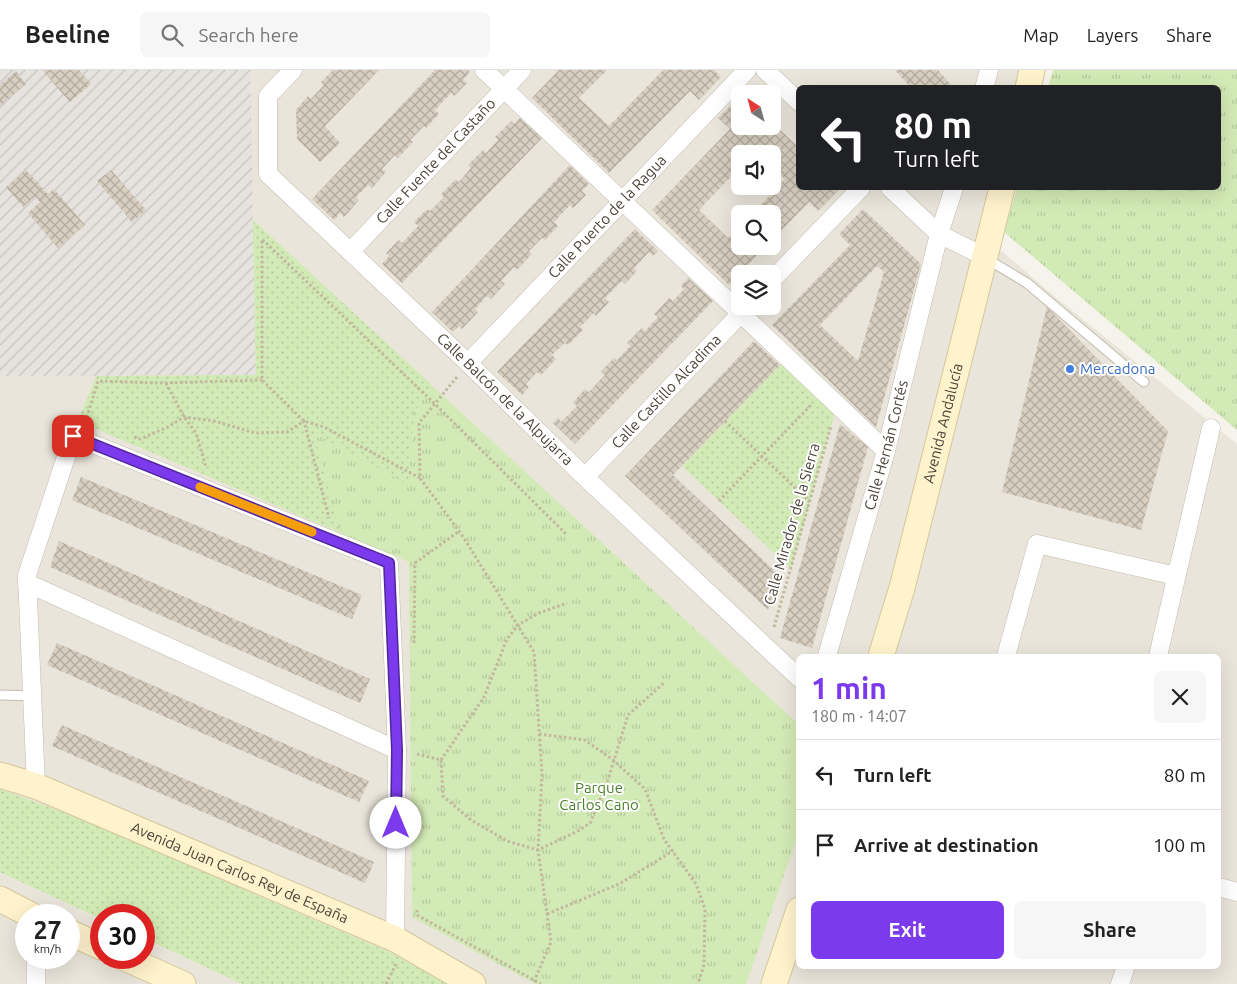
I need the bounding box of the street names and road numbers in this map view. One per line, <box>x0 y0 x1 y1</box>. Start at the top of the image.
street label: Calle Fuente del Castaño <box>372 95 499 227</box>
street label: Calle Puerto de la Ragua <box>544 151 670 282</box>
street label: Calle Balcón de la Alpujarra <box>434 329 577 469</box>
street label: Calle Castillo Alcadima <box>608 331 724 452</box>
street label: Avenida Andalucía <box>920 361 966 485</box>
street label: Calle Hernán Cortés <box>860 378 911 512</box>
street label: Calle Mirador de la Sierra <box>760 441 823 607</box>
street label: Avenida Juan Carlos Rey de España <box>128 818 351 926</box>

